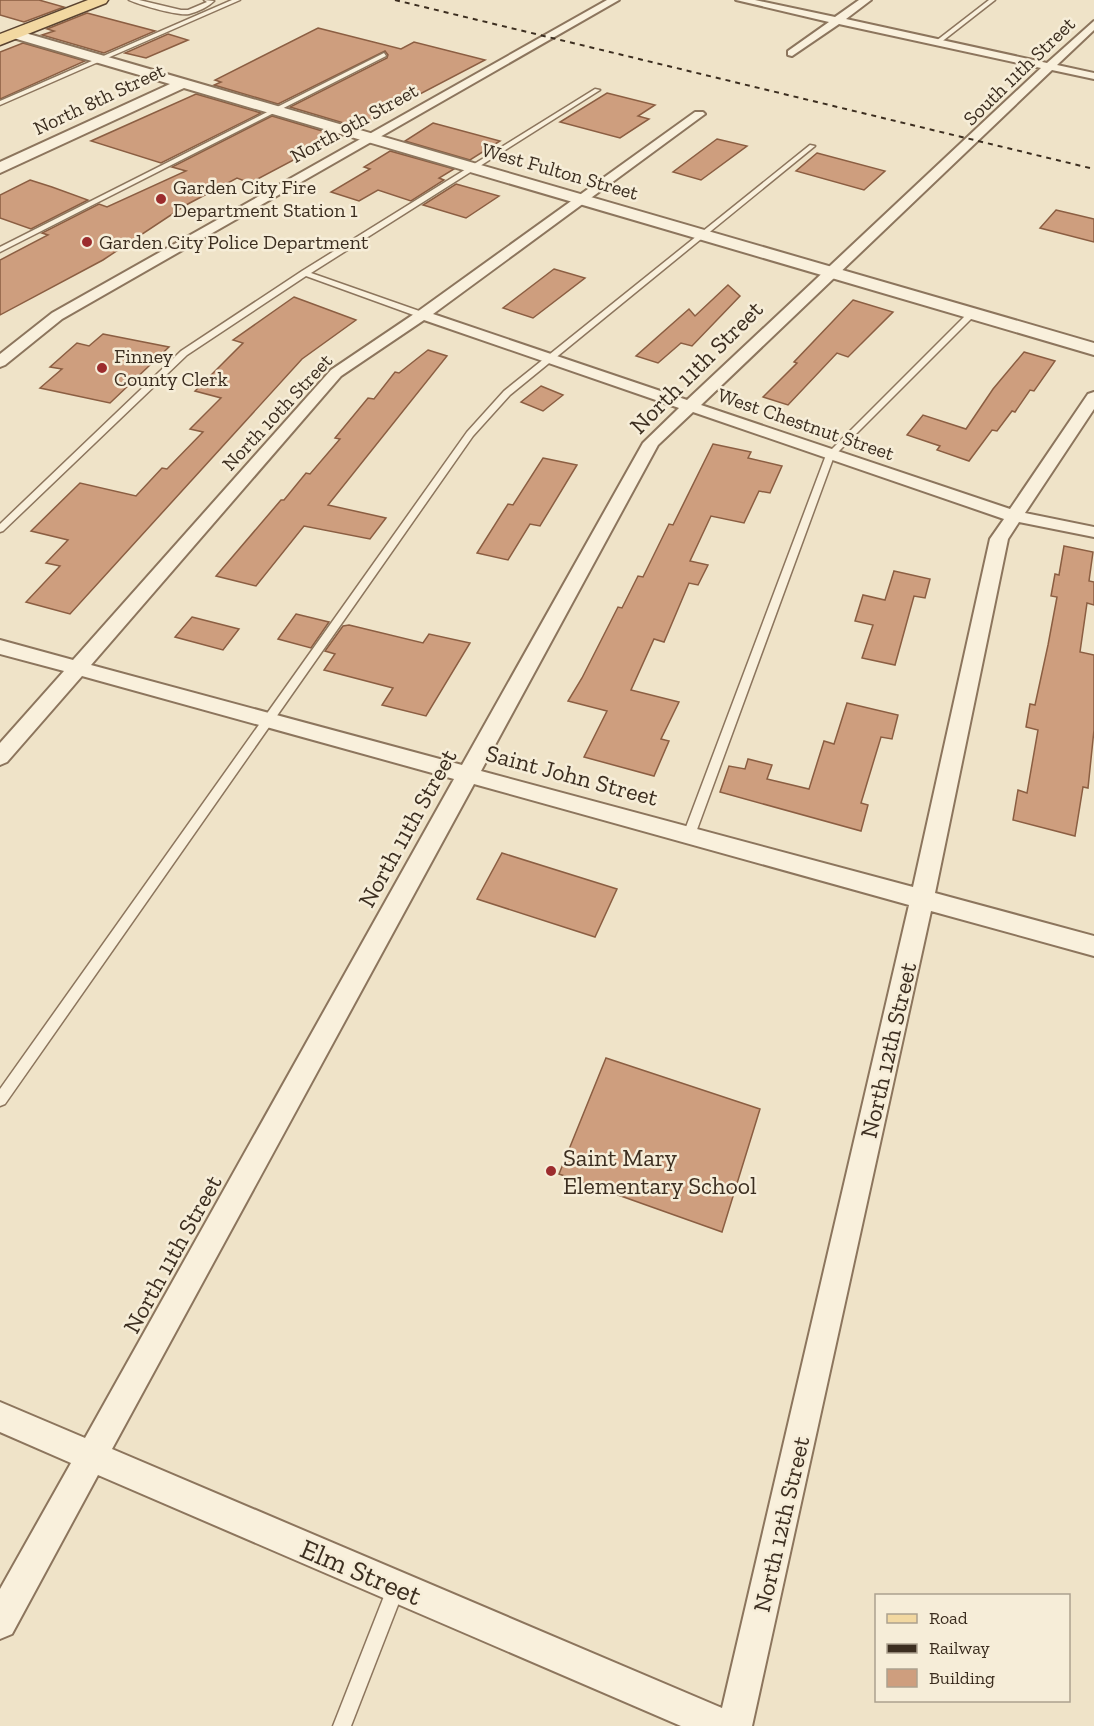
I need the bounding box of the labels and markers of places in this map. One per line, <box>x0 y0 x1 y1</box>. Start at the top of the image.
place label: Garden City Fire Department Station 1 <box>173 175 358 222</box>
marker: Garden City Fire Department Station 1 <box>154 192 168 206</box>
place label: Garden City Police Department <box>99 230 369 254</box>
marker: Garden City Police Department <box>80 235 94 249</box>
place label: Finney County Clerk <box>114 344 228 391</box>
marker: Finney County Clerk <box>95 361 109 375</box>
place label: Saint Mary Elementary School <box>563 1143 757 1200</box>
marker: Saint Mary Elementary School <box>544 1164 558 1178</box>

